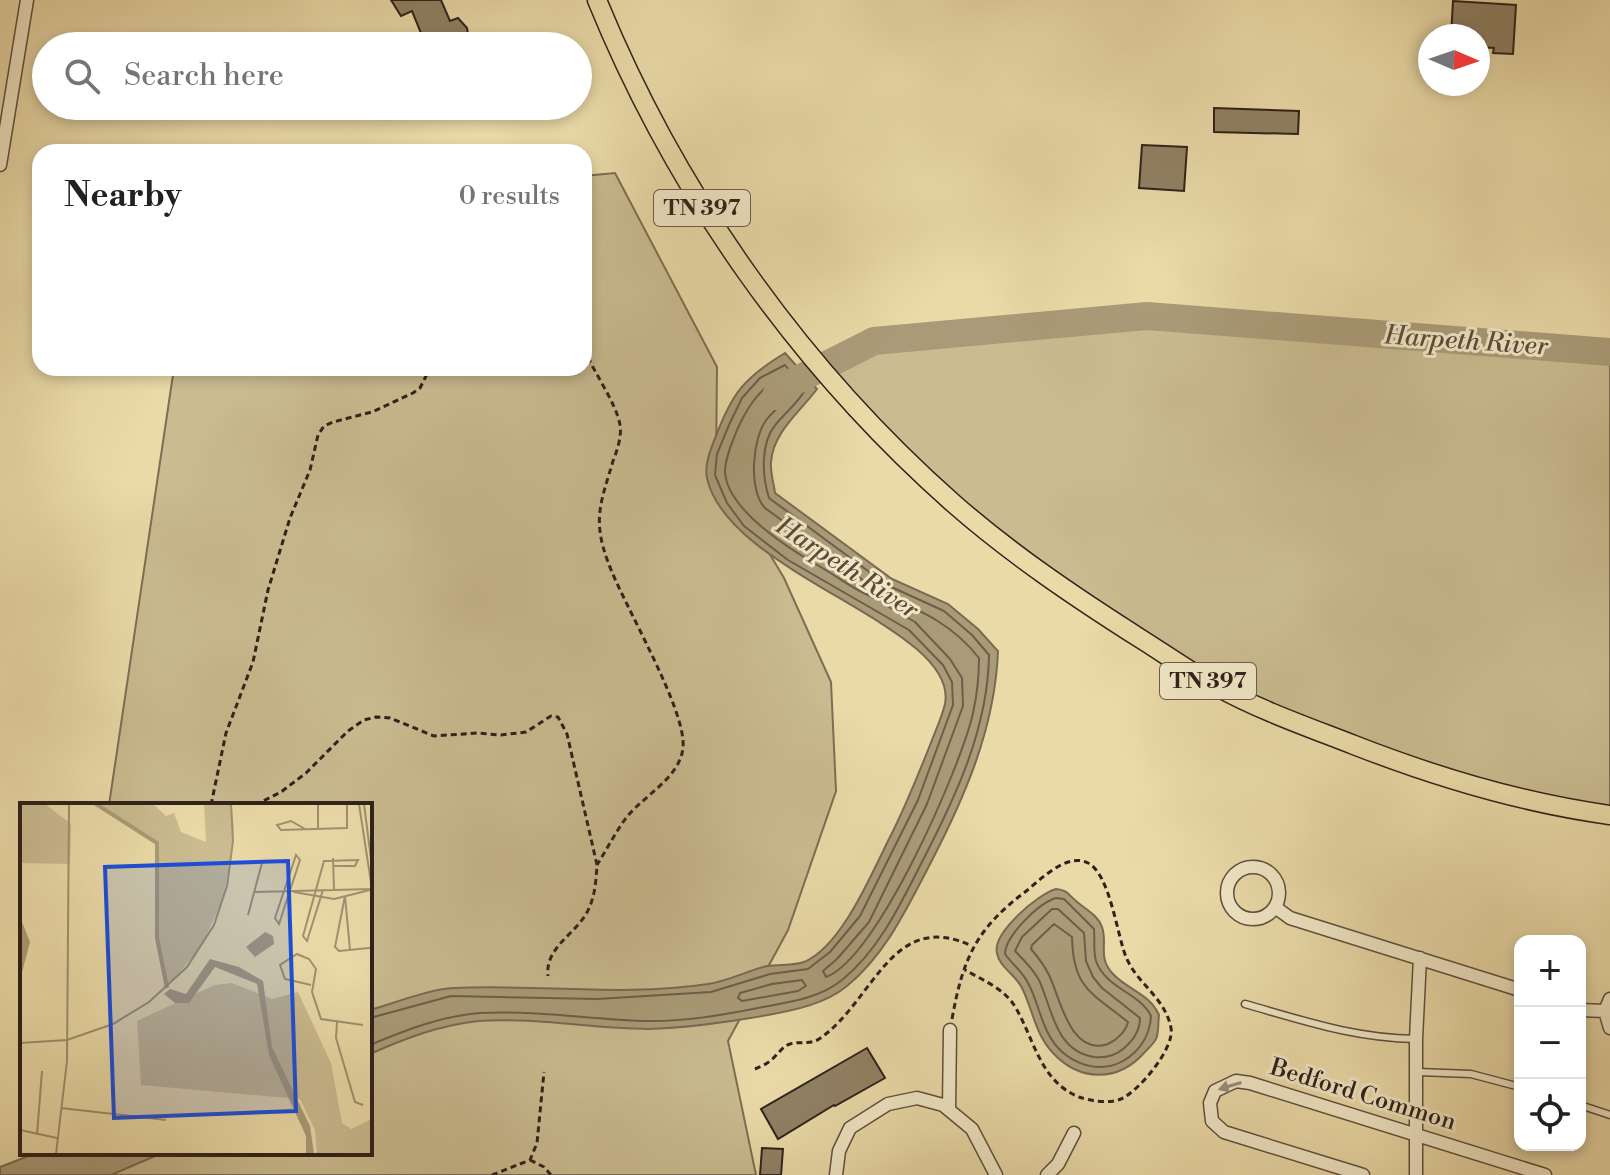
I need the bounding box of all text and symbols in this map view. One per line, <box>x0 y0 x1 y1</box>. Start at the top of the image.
north arrow <box>1418 24 1490 96</box>
search box <box>32 32 592 120</box>
icon: search <box>60 54 104 98</box>
text: Search here <box>124 57 284 95</box>
text: Nearby <box>64 175 182 217</box>
text: 0 results <box>459 180 560 212</box>
road number: TN 397 <box>654 190 750 226</box>
water label: Harpeth River <box>1382 319 1550 363</box>
water label: Harpeth River <box>769 509 925 627</box>
road number: TN 397 <box>1160 663 1256 699</box>
inset map <box>20 803 372 1155</box>
map controls <box>1514 935 1586 1151</box>
button: + <box>1514 935 1586 1007</box>
button: − <box>1514 1007 1586 1079</box>
street label: Bedford Common <box>1265 1052 1460 1138</box>
button: locate <box>1514 1079 1586 1151</box>
one-way arrow <box>1218 1080 1242 1093</box>

